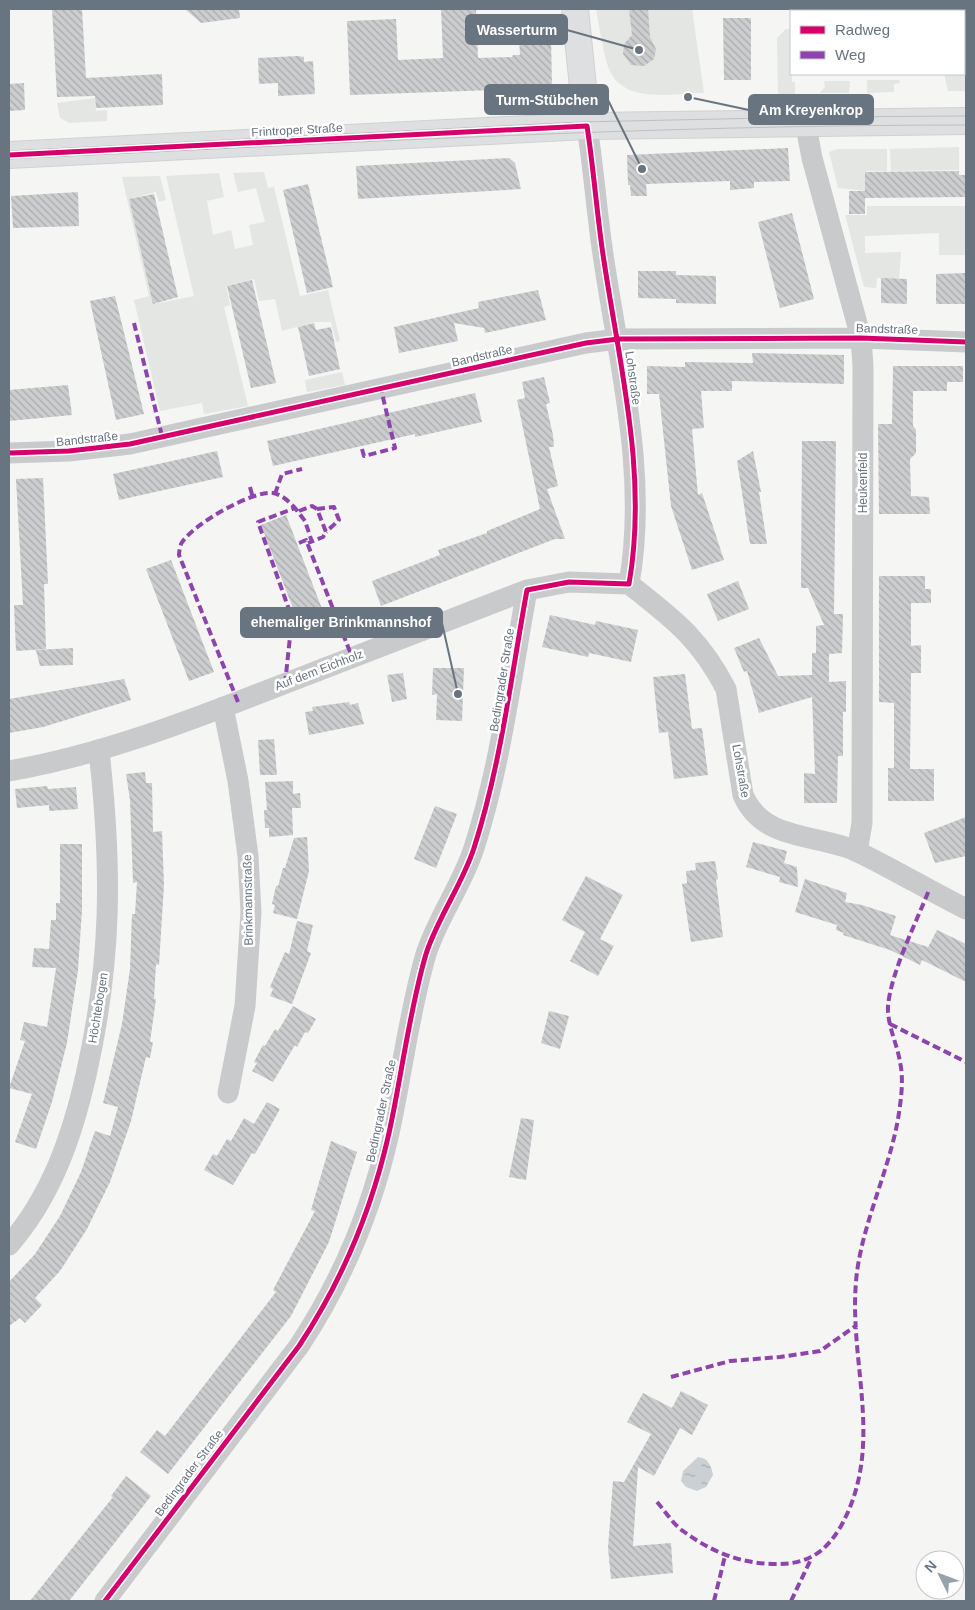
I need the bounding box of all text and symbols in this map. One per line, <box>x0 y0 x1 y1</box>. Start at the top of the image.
legend <box>790 10 965 75</box>
callout: Wasserturm <box>466 15 567 44</box>
text: Radweg <box>835 21 890 38</box>
text: Wasserturm <box>477 22 557 38</box>
text: Weg <box>835 46 866 63</box>
callout: Turm-Stübchen <box>485 85 608 114</box>
text: Turm-Stübchen <box>496 92 598 108</box>
callout: Am Kreyenkrop <box>749 95 873 124</box>
text: Am Kreyenkrop <box>759 102 863 118</box>
street label: Frintroper Straße <box>251 121 343 139</box>
street label: Bandstraße <box>856 321 919 337</box>
street label: Bandstraße <box>450 342 514 370</box>
street label: Lohstraße <box>622 350 644 406</box>
street label: Bandstraße <box>55 429 119 449</box>
street label: Heukenfeld <box>856 453 870 513</box>
callout: ehemaliger Brinkmannshof <box>241 608 442 637</box>
text: ehemaliger Brinkmannshof <box>251 614 432 630</box>
street label: Bedingrader Straße <box>487 627 517 733</box>
street label: Auf dem Eichholz <box>273 647 365 693</box>
street label: Lohstraße <box>729 743 753 799</box>
street label: Brinkmannstraße <box>240 854 256 946</box>
street label: Höchtebogen <box>86 972 110 1044</box>
street label: Bedingrader Straße <box>363 1058 399 1164</box>
street label: Bedingrader Straße <box>152 1427 226 1519</box>
north arrow <box>915 1550 965 1600</box>
text: N <box>921 1557 940 1575</box>

